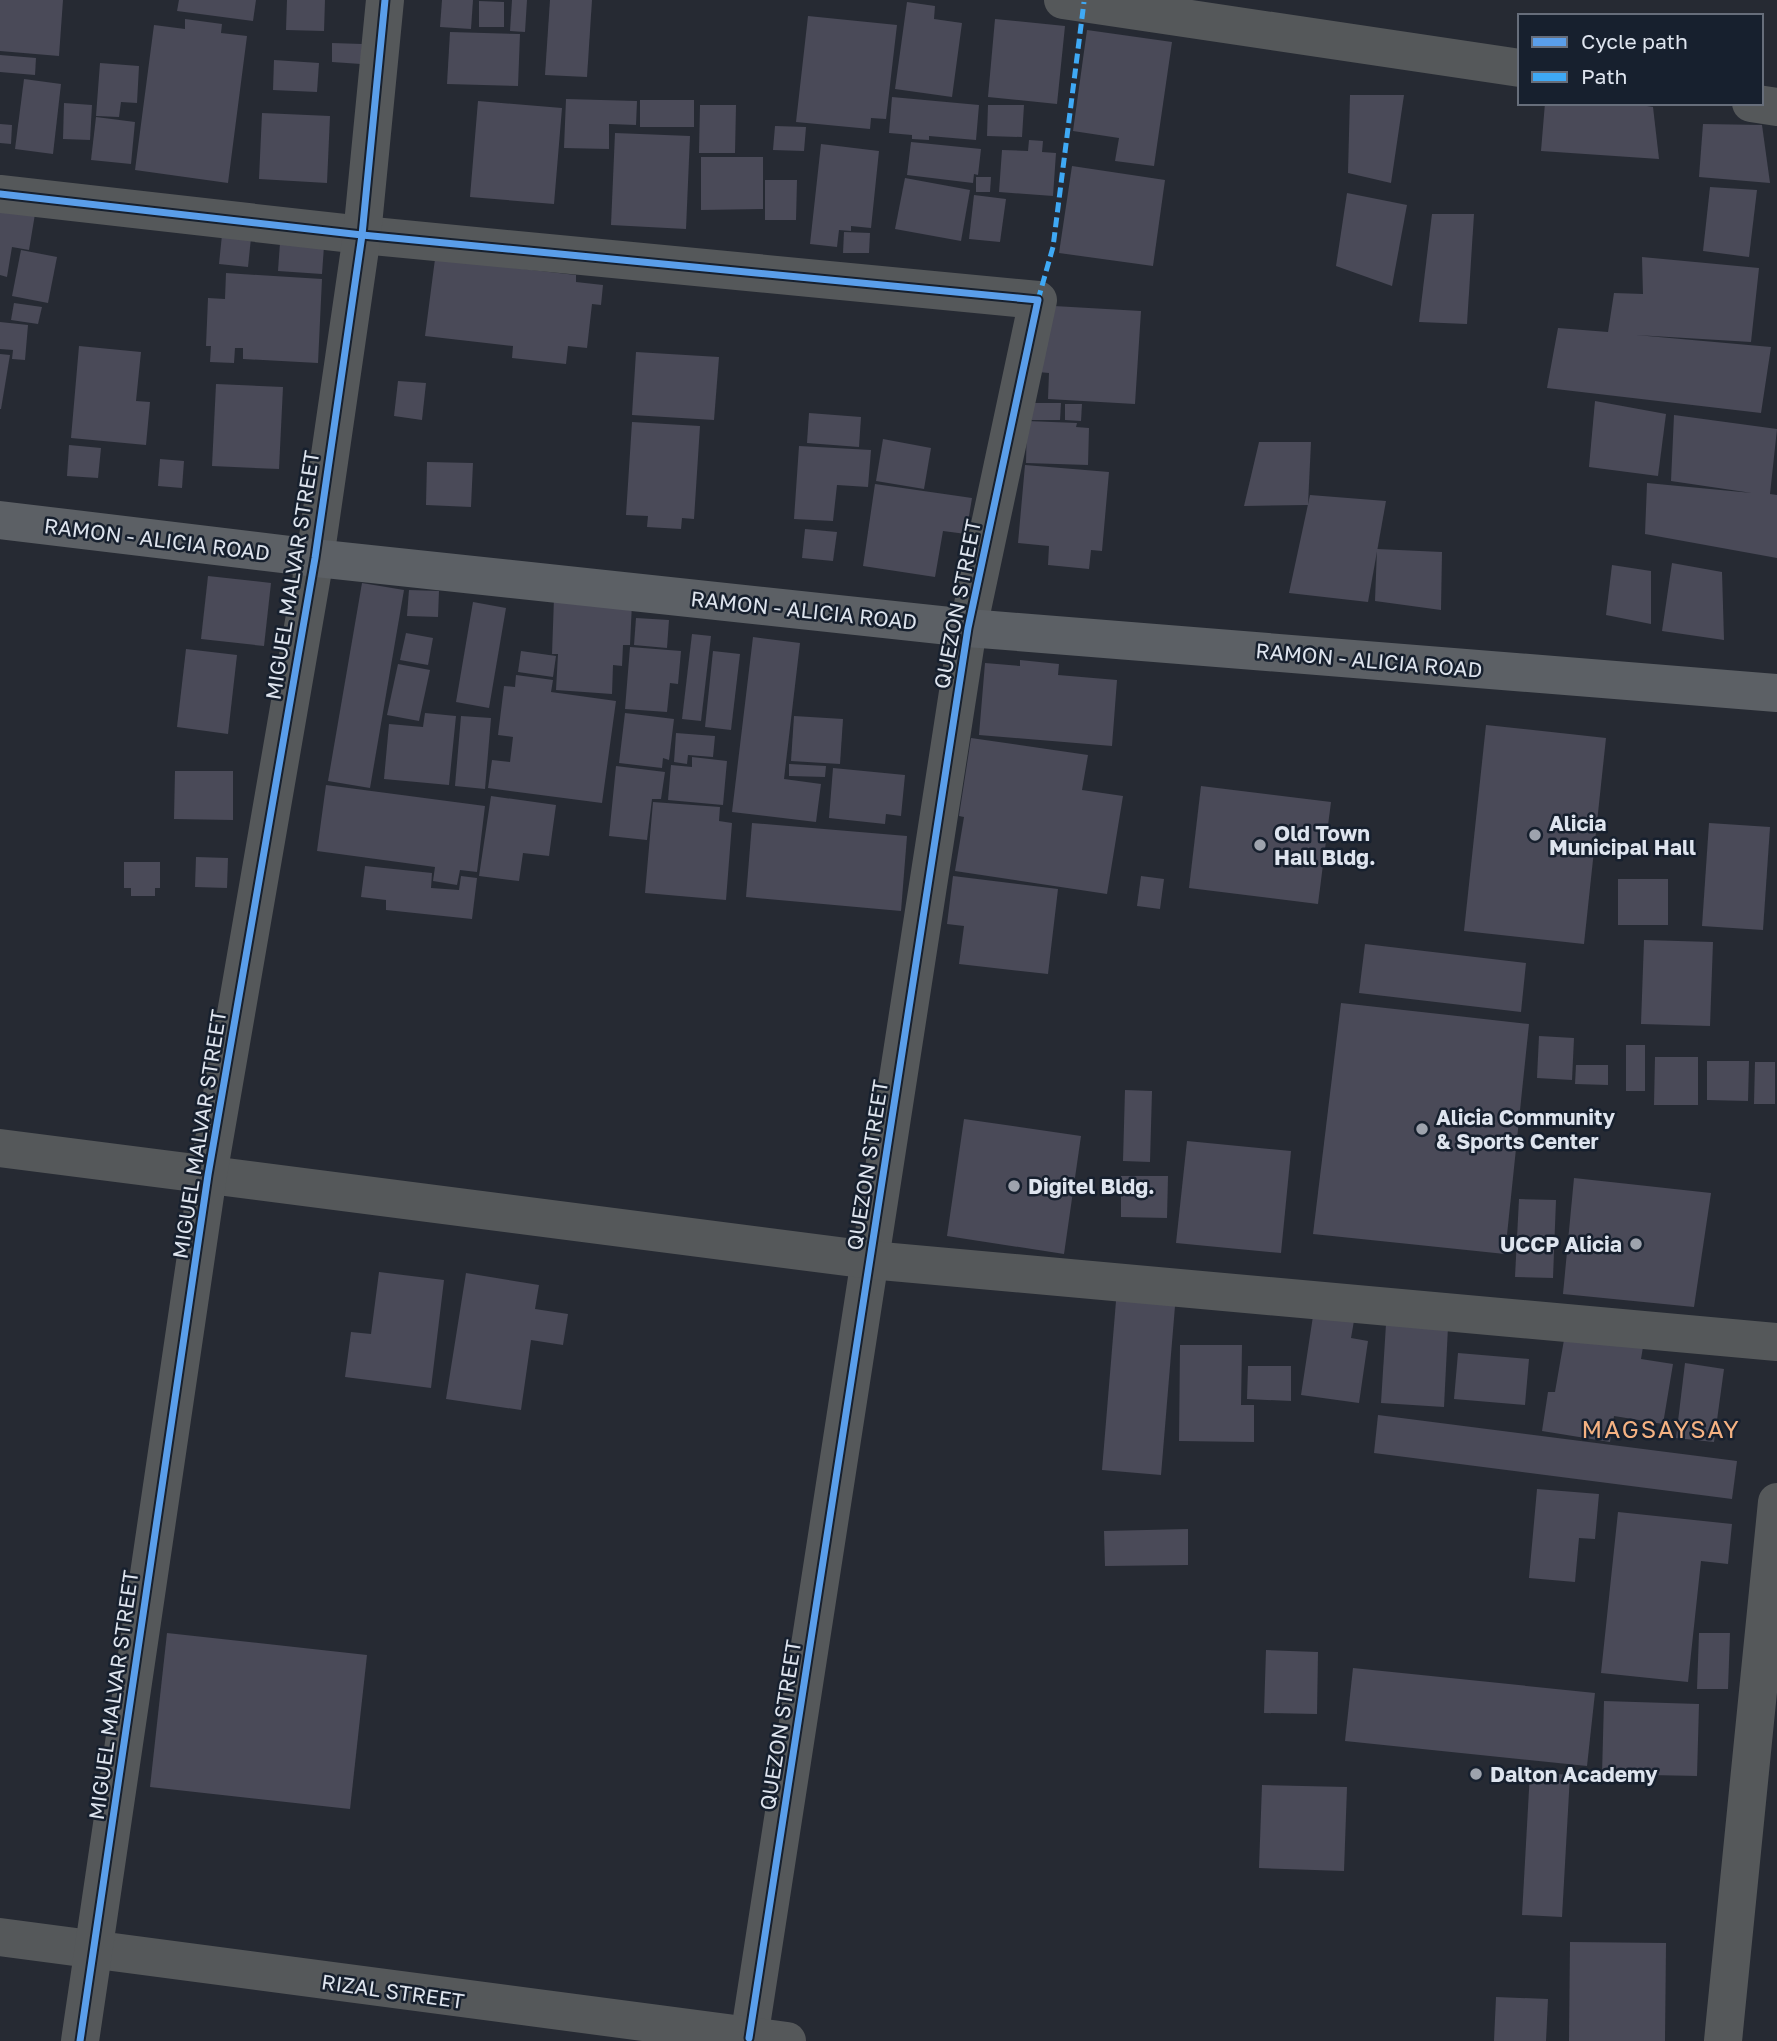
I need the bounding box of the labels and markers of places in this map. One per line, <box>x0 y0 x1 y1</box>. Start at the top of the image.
place label: Alicia Municipal Hall <box>1549 810 1696 860</box>
place label: Old Town Hall Bldg. <box>1274 820 1376 870</box>
marker: Alicia Municipal Hall <box>1527 827 1543 843</box>
marker: Old Town Hall Bldg. <box>1252 837 1268 853</box>
place label: Alicia Community & Sports Center <box>1436 1104 1616 1154</box>
marker: Alicia Community & Sports Center <box>1414 1121 1430 1137</box>
place label: Digitel Bldg. <box>1028 1173 1155 1199</box>
marker: Digitel Bldg. <box>1006 1178 1022 1194</box>
place label: UCCP Alicia <box>1500 1231 1622 1257</box>
marker: UCCP Alicia <box>1628 1236 1644 1252</box>
place label: Dalton Academy <box>1490 1761 1658 1787</box>
marker: Dalton Academy <box>1468 1766 1484 1782</box>

